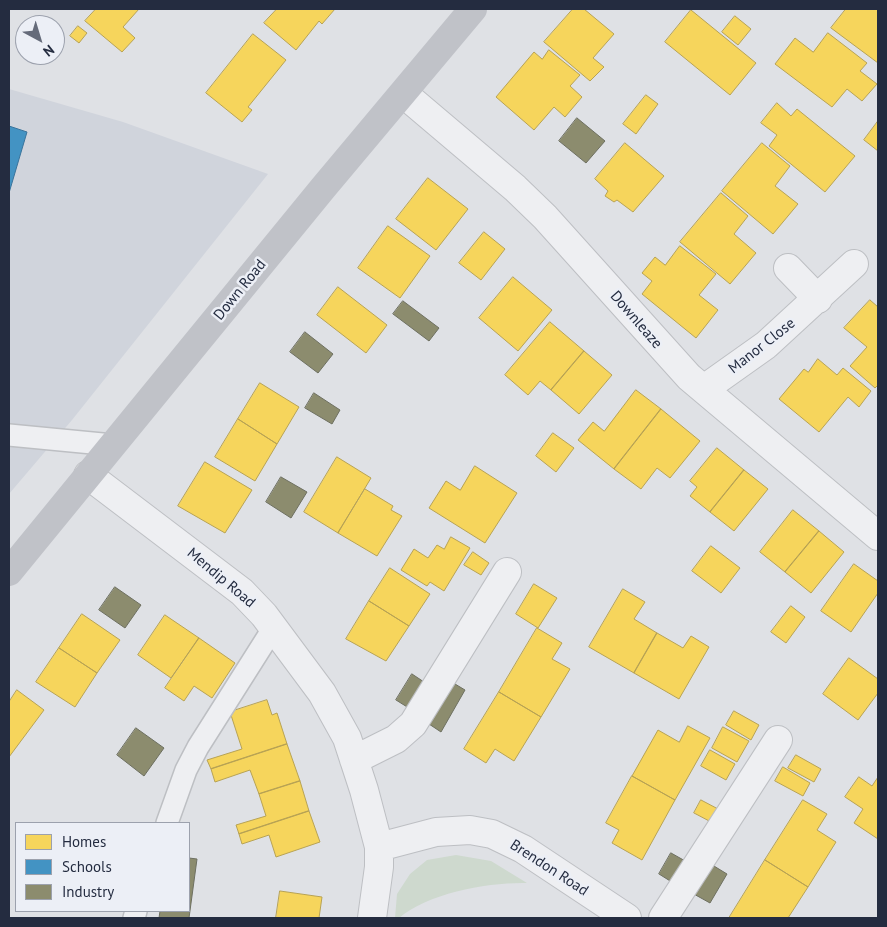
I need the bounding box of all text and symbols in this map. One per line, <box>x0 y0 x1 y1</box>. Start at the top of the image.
north arrow <box>15 15 65 65</box>
text: N <box>40 41 58 61</box>
street label: Down Road <box>210 256 270 324</box>
street label: Downleaze <box>606 288 666 352</box>
street label: Manor Close <box>725 314 799 378</box>
street label: Mendip Road <box>183 544 259 612</box>
legend <box>15 822 190 912</box>
text: Homes <box>62 832 106 851</box>
street label: Brendon Road <box>506 836 592 900</box>
text: Schools <box>62 857 112 876</box>
text: Industry <box>62 882 114 901</box>

